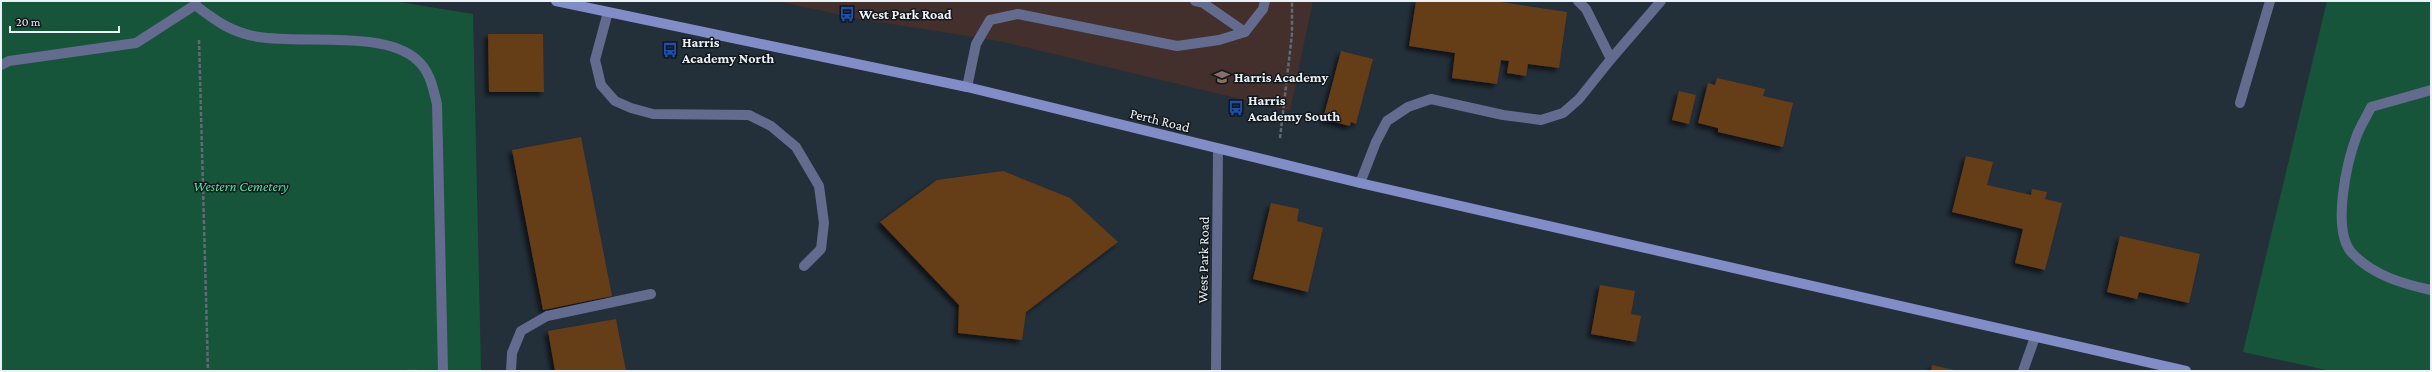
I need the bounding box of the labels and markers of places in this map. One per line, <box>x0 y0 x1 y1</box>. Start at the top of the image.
bus stop icon: West Park Road <box>838 5 856 23</box>
place label: West Park Road <box>858 6 952 22</box>
place label: Harris Academy North <box>681 34 774 66</box>
bus stop icon: Harris Academy North <box>661 41 679 59</box>
school or university icon: Harris Academy <box>1213 68 1231 86</box>
place label: Harris Academy <box>1234 69 1328 85</box>
place label: Harris Academy South <box>1247 92 1340 124</box>
bus stop icon: Harris Academy South <box>1227 99 1245 117</box>

